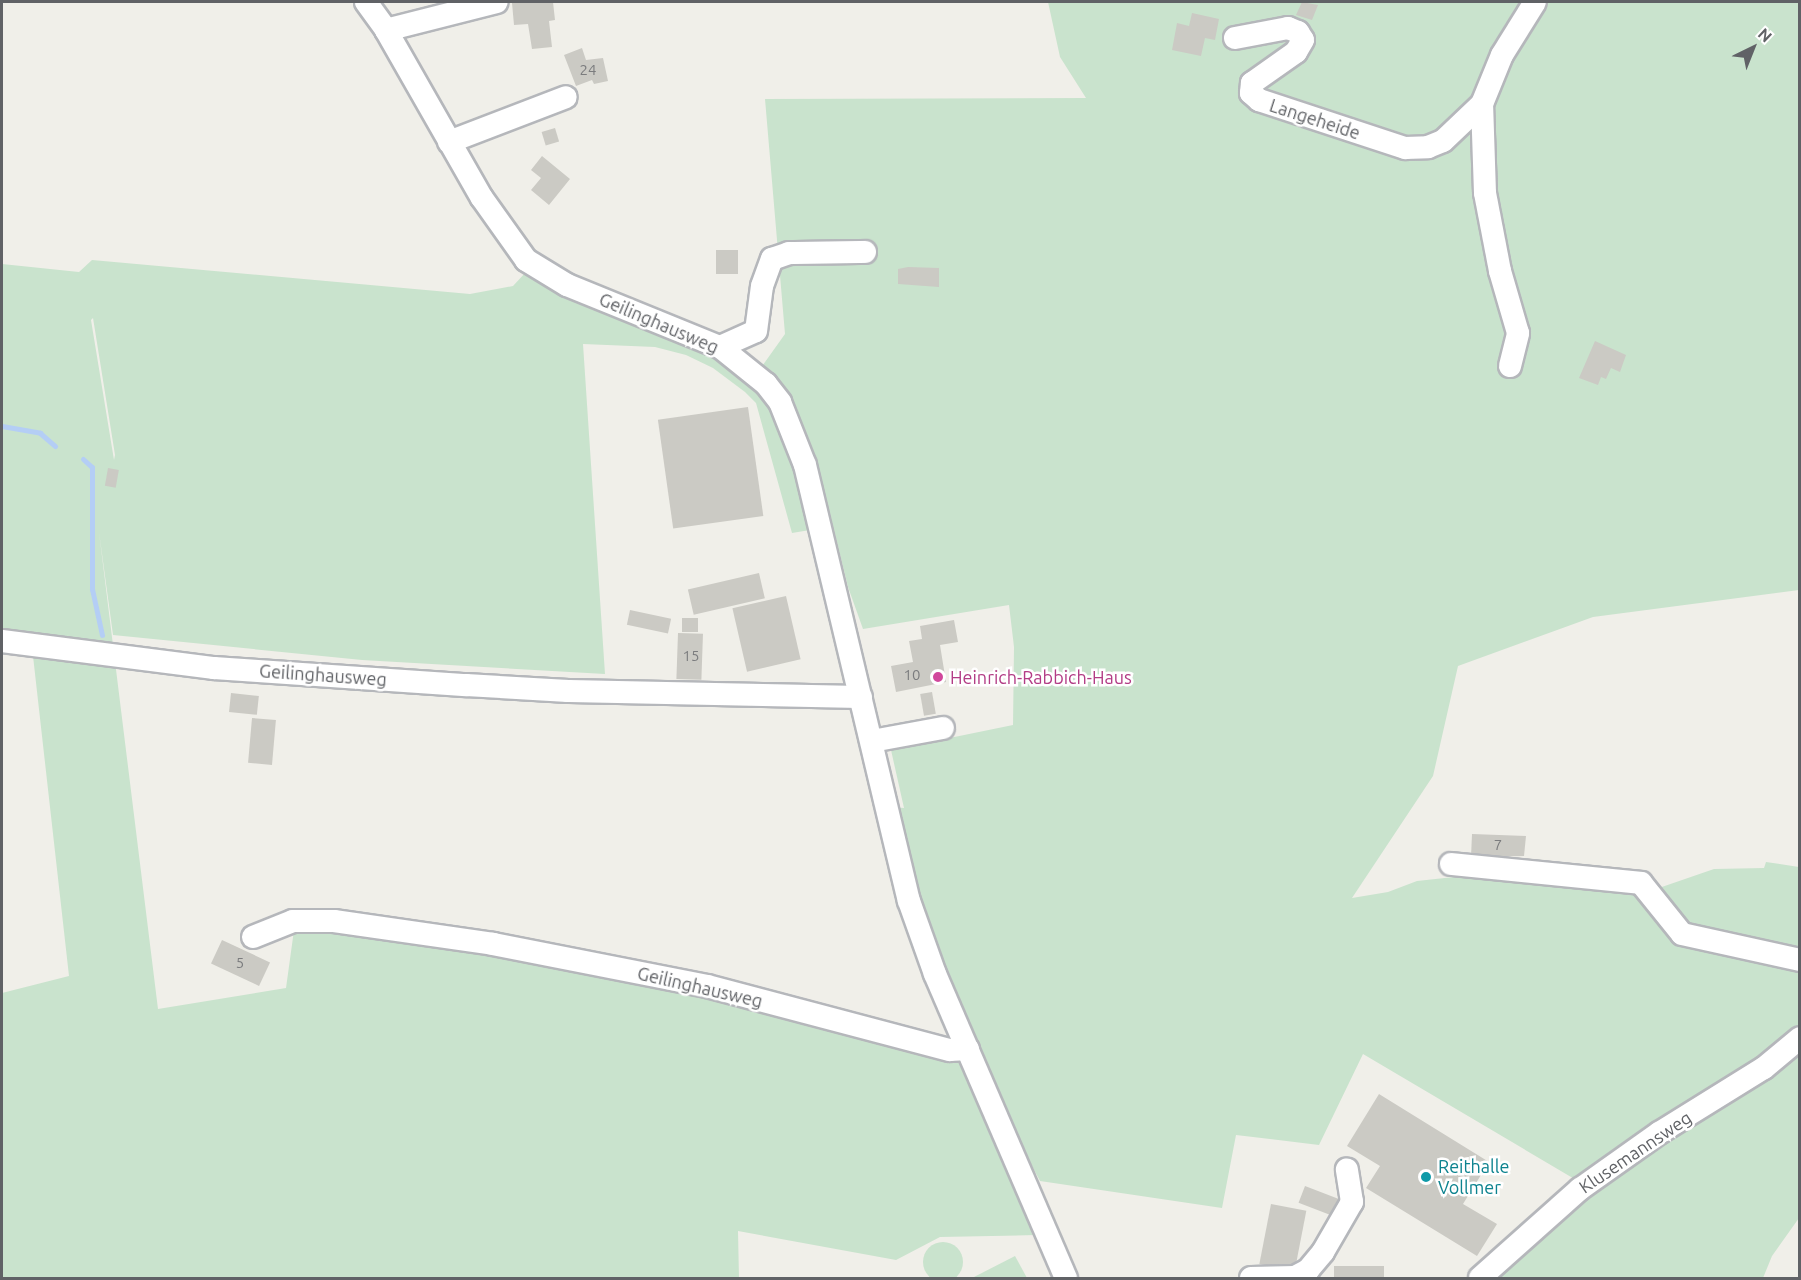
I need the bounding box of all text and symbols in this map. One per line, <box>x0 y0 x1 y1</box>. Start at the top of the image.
north arrow <box>1723 18 1783 78</box>
text: N <box>1755 24 1776 45</box>
house number: 24 <box>580 61 596 79</box>
street label: Langeheide <box>1267 94 1363 144</box>
street label: Geilinghausweg <box>596 288 722 358</box>
house number: 15 <box>683 647 699 665</box>
street label: Geilinghausweg <box>258 660 388 690</box>
house number: 10 <box>904 666 920 684</box>
place label: Heinrich-Rabbich-Haus <box>950 666 1132 688</box>
marker: Heinrich-Rabbich-Haus <box>931 670 945 684</box>
house number: 7 <box>1494 836 1502 854</box>
house number: 5 <box>236 954 244 972</box>
street label: Geilinghausweg <box>635 962 765 1012</box>
street label: Klusemannsweg <box>1575 1106 1695 1198</box>
place label: Reithalle Vollmer <box>1438 1156 1509 1198</box>
marker: Reithalle Vollmer <box>1419 1170 1433 1184</box>

